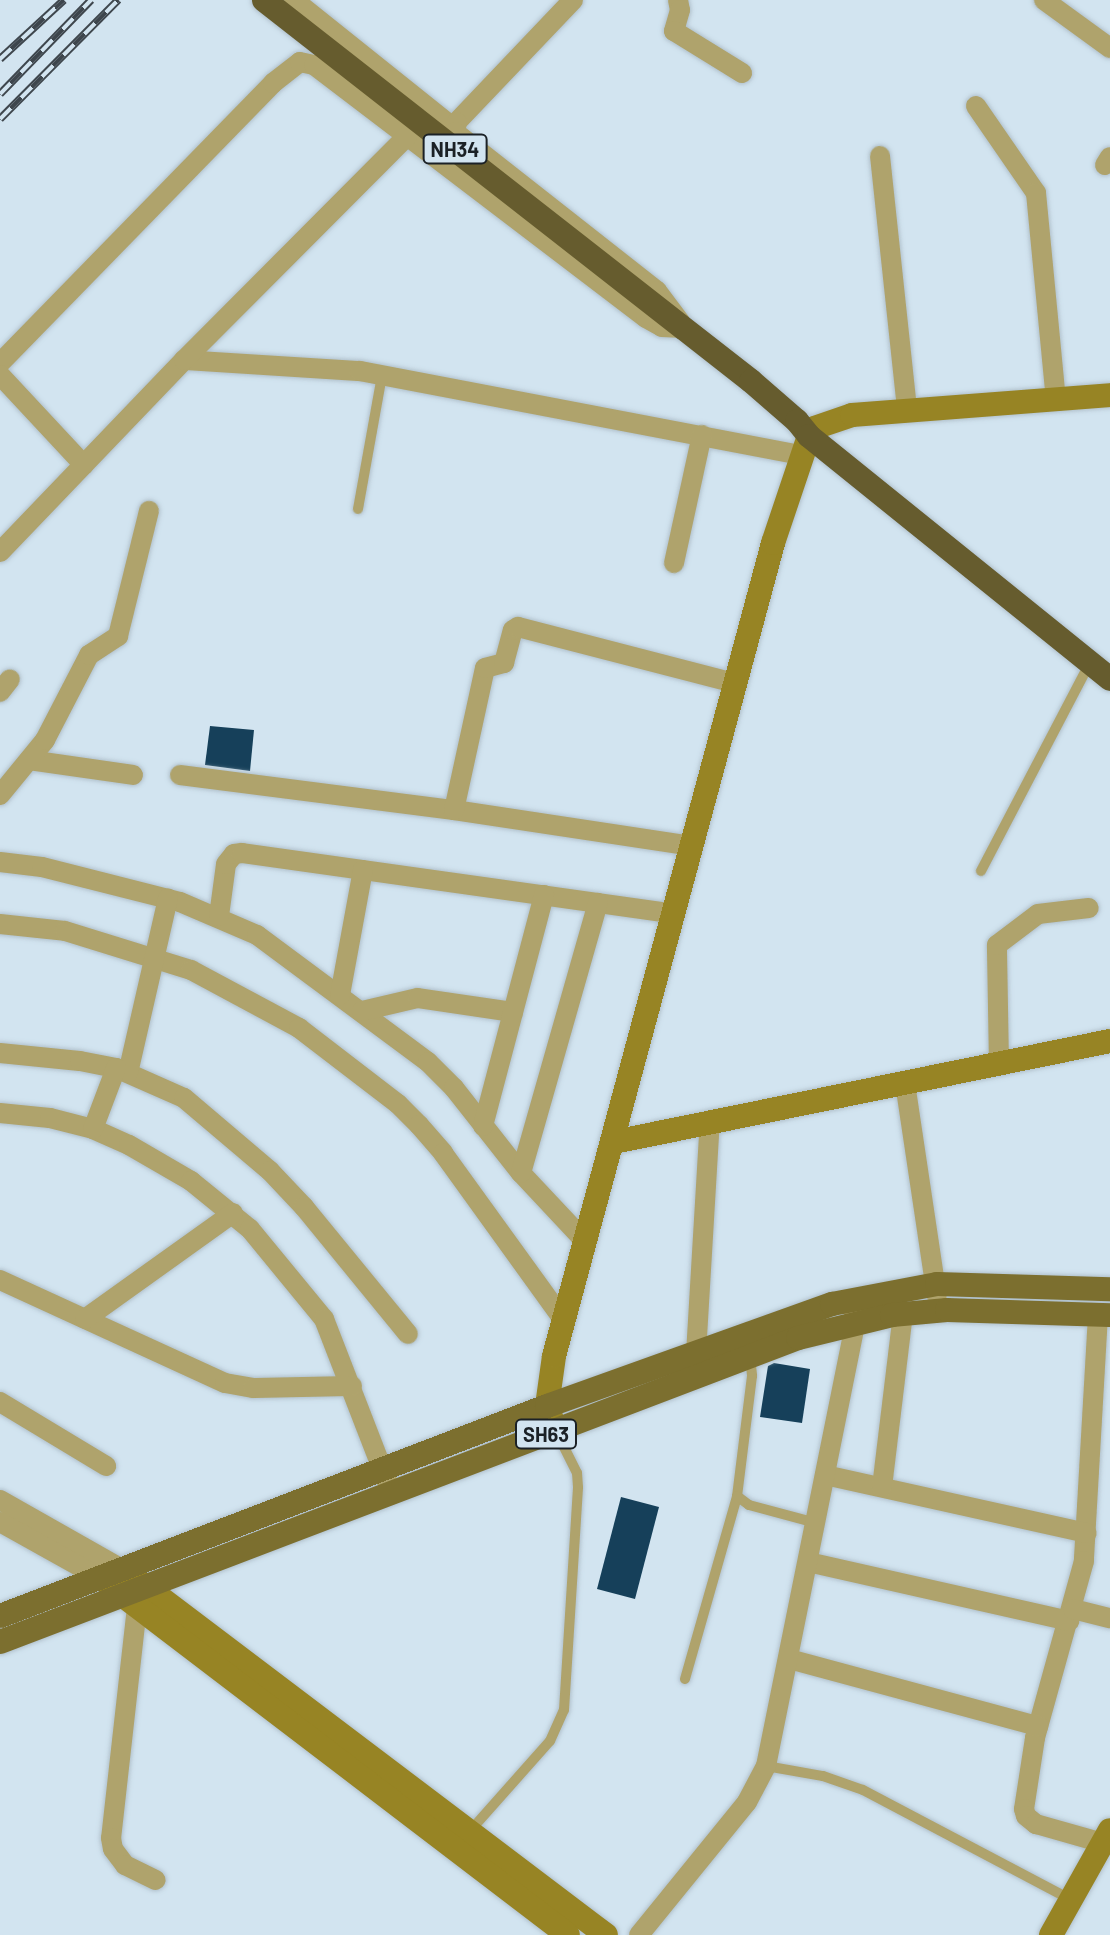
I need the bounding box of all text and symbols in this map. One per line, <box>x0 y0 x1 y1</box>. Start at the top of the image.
road number: NH34 <box>421 133 489 165</box>
road number: SH63 <box>514 1418 578 1450</box>

